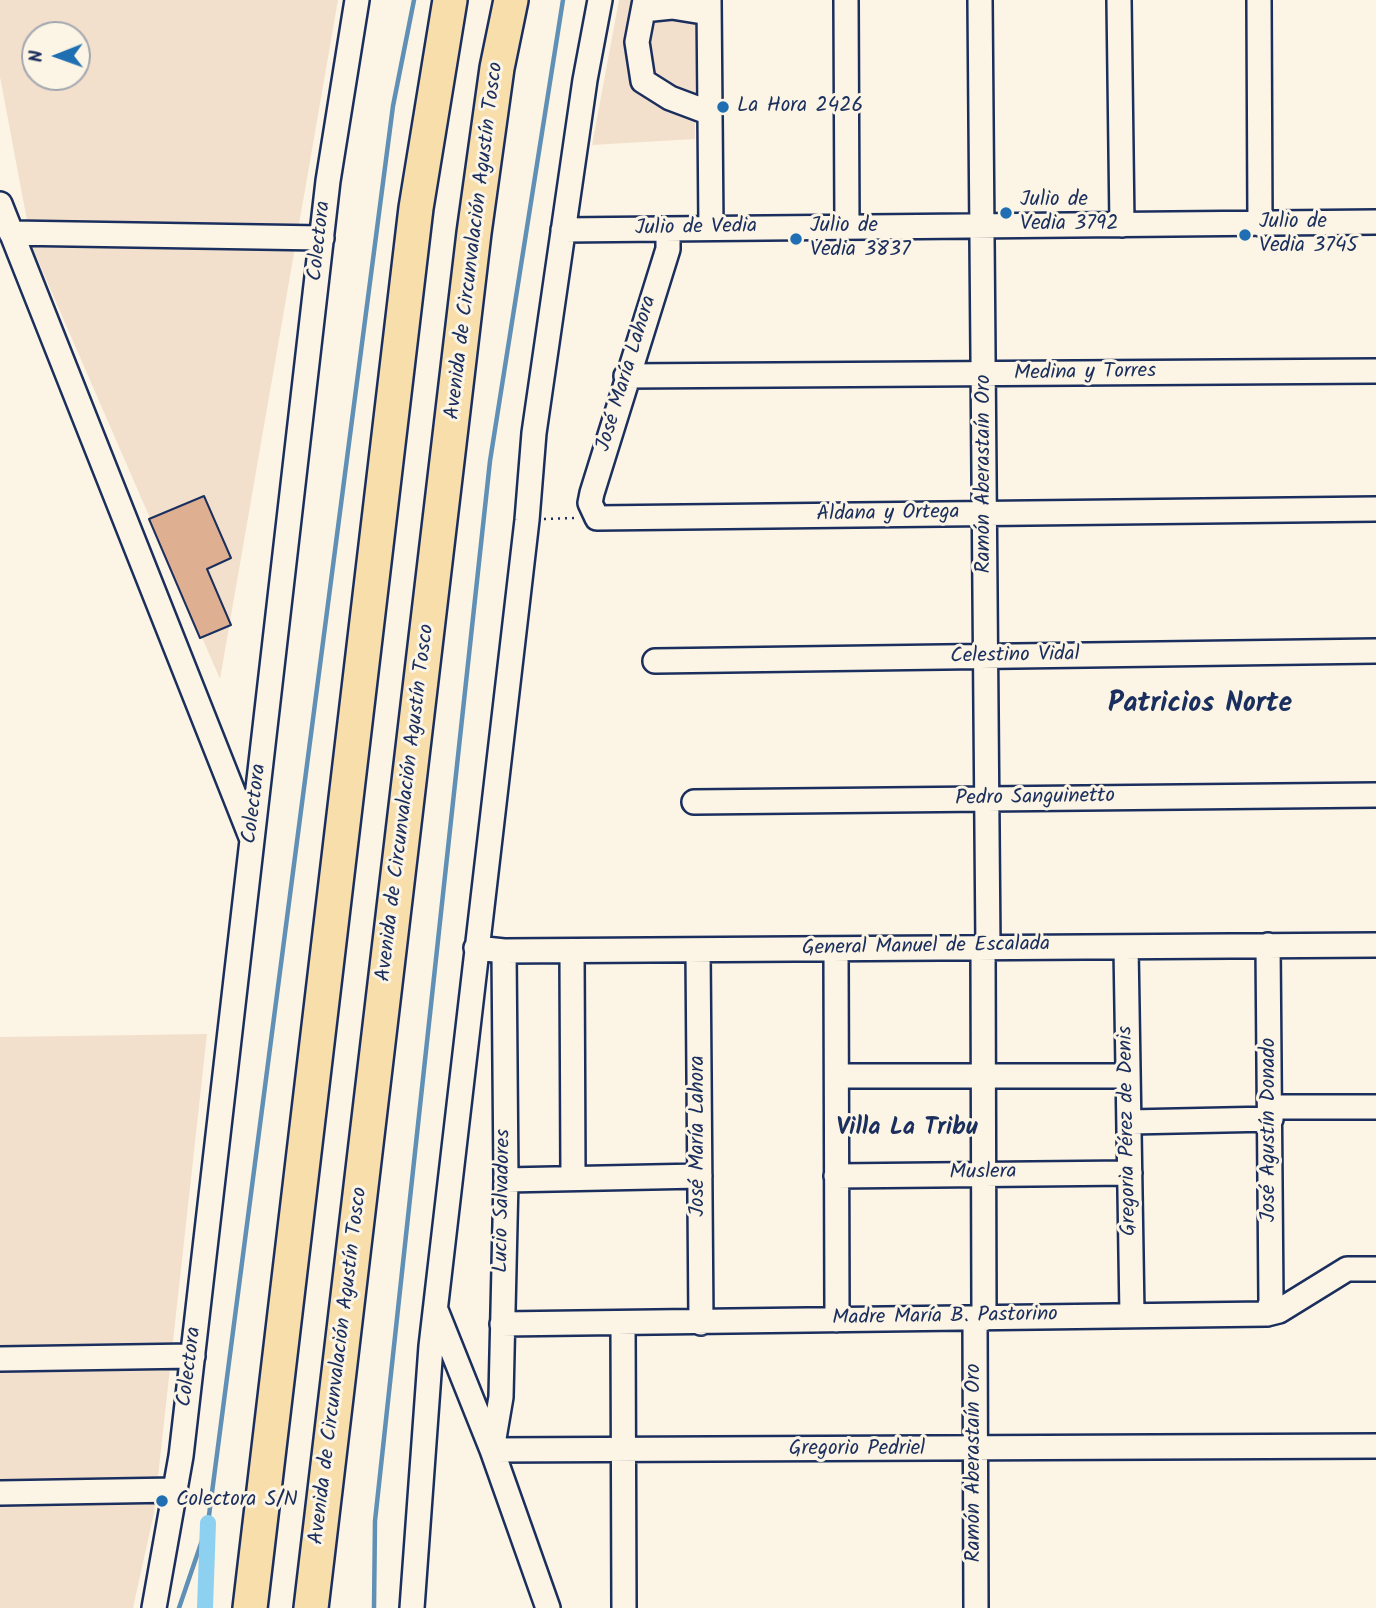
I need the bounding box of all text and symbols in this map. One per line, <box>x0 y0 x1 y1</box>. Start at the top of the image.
north arrow <box>21 21 91 91</box>
text: N <box>22 50 52 63</box>
street label: Avenida de Circunvalación Agustín Tosco <box>442 61 510 421</box>
place label: La Hora 2426 <box>737 94 863 120</box>
marker: La Hora 2426 <box>715 99 731 115</box>
place label: Julio de Vedia 3792 <box>1020 188 1118 238</box>
street label: Colectora <box>304 200 338 282</box>
marker: Julio de Vedia 3792 <box>998 205 1014 221</box>
place label: Julio de Vedia 3745 <box>1259 210 1358 260</box>
place label: Julio de Vedia 3837 <box>810 214 911 264</box>
street label: Julio de Vedia <box>635 215 757 243</box>
marker: Julio de Vedia 3745 <box>1237 227 1253 243</box>
marker: Julio de Vedia 3837 <box>788 231 804 247</box>
street label: José María Lahora <box>592 293 664 455</box>
street label: Medina y Torres <box>1014 360 1156 388</box>
street label: Ramón Aberastaín Oro <box>972 375 998 573</box>
street label: Aldana y Ortega <box>816 501 960 529</box>
street label: Avenida de Circunvalación Agustín Tosco <box>373 623 441 983</box>
street label: Celestino Vidal <box>950 643 1080 671</box>
district label: Patricios Norte <box>1108 689 1292 723</box>
street label: Colectora <box>239 763 273 845</box>
street label: Pedro Sanguinetto <box>955 785 1115 813</box>
street label: General Manuel de Escalada <box>802 933 1050 963</box>
street label: Gregoria Pérez de Denis <box>1115 1026 1143 1236</box>
street label: José Agustín Donado <box>1257 1038 1283 1222</box>
street label: José María Lahora <box>686 1055 712 1217</box>
district label: Villa La Tribu <box>836 1116 978 1144</box>
street label: Lucio Salvadores <box>490 1129 518 1273</box>
street label: Muslera <box>949 1161 1017 1187</box>
street label: Avenida de Circunvalación Agustín Tosco <box>306 1186 374 1546</box>
street label: Madre María B. Pastorino <box>832 1303 1058 1333</box>
street label: Colectora <box>174 1326 208 1408</box>
street label: Ramón Aberastaín Oro <box>962 1364 988 1562</box>
street label: Gregorio Pedriel <box>789 1437 925 1463</box>
place label: Colectora S/N <box>176 1488 298 1514</box>
marker: Colectora S/N <box>154 1493 170 1509</box>

